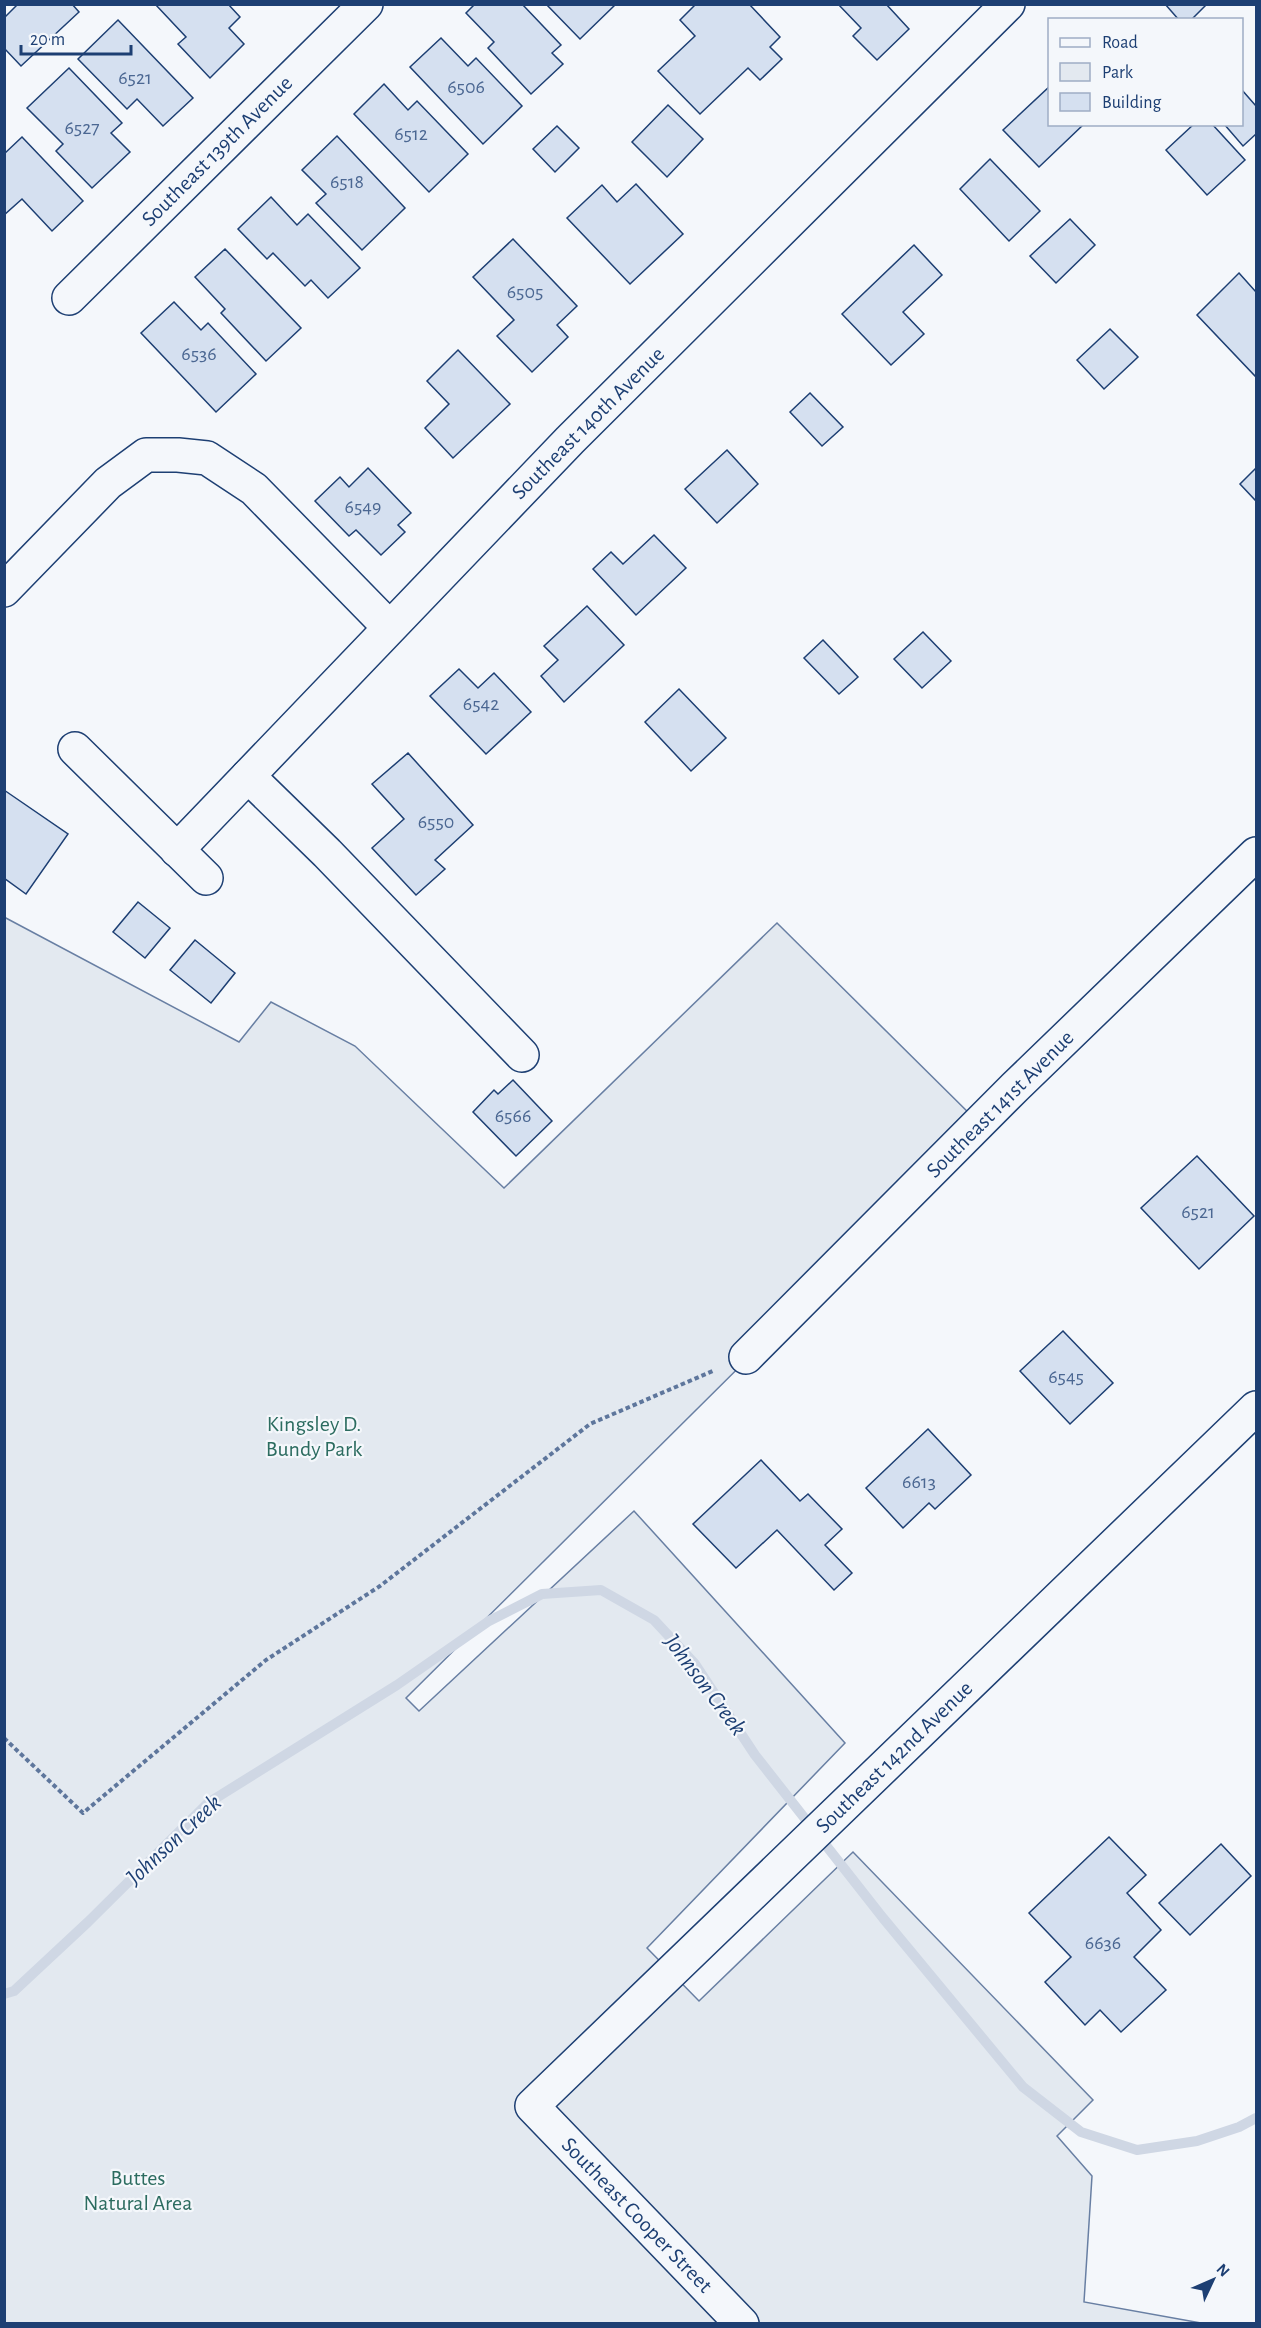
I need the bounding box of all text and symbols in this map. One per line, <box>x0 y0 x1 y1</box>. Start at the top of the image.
scale bar <box>21 18 130 56</box>
legend <box>1048 18 1243 126</box>
text: 20 m <box>30 31 65 49</box>
text: Road <box>1102 34 1138 52</box>
text: Park <box>1102 64 1134 82</box>
house number: 6521 <box>118 68 152 88</box>
street label: Southeast 139th Avenue <box>138 72 296 230</box>
house number: 6506 <box>447 77 485 97</box>
text: Building <box>1102 94 1162 112</box>
house number: 6527 <box>64 118 100 138</box>
house number: 6512 <box>394 124 428 144</box>
house number: 6518 <box>330 172 364 192</box>
house number: 6505 <box>507 282 543 302</box>
street label: Southeast 140th Avenue <box>508 343 668 503</box>
house number: 6536 <box>181 344 217 364</box>
house number: 6549 <box>345 497 381 517</box>
house number: 6542 <box>463 694 499 714</box>
house number: 6550 <box>418 812 454 832</box>
street label: Southeast 141st Avenue <box>922 1026 1078 1182</box>
house number: 6566 <box>495 1106 531 1126</box>
house number: 6521 <box>1181 1202 1215 1222</box>
house number: 6545 <box>1048 1367 1084 1387</box>
park label: Kingsley D. Bundy Park <box>266 1413 362 1460</box>
house number: 6613 <box>902 1472 936 1492</box>
water label: Johnson Creek <box>659 1629 751 1740</box>
street label: Southeast 142nd Avenue <box>811 1677 977 1837</box>
water label: Johnson Creek <box>121 1790 226 1890</box>
house number: 6636 <box>1085 1933 1121 1953</box>
street label: Southeast Cooper Street <box>558 2133 716 2297</box>
park label: Buttes Natural Area <box>84 2167 192 2214</box>
north arrow <box>1183 2250 1243 2310</box>
text: N <box>1213 2261 1233 2280</box>

